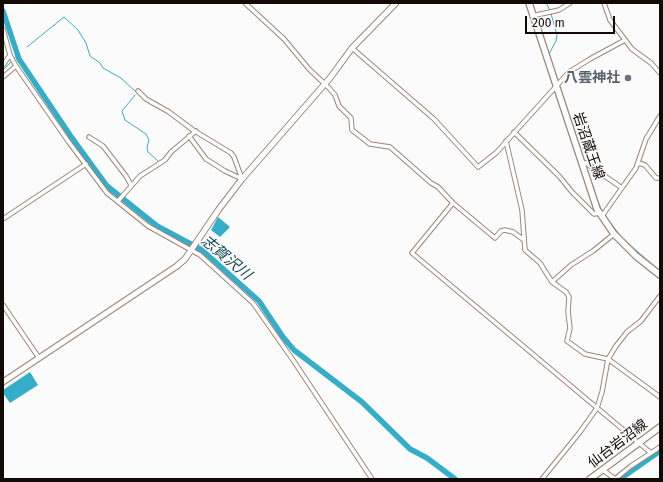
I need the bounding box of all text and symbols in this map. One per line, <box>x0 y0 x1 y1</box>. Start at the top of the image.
scale bar <box>527 8 617 34</box>
text: 200 m <box>532 16 565 30</box>
place label: 八雲神社 <box>564 70 620 86</box>
marker: 八雲神社 <box>623 73 633 83</box>
street label: 岩沼蔵王線 <box>569 110 607 182</box>
water label: 志賀沢川 <box>197 232 255 284</box>
street label: 仙台岩沼線 <box>585 416 651 472</box>

